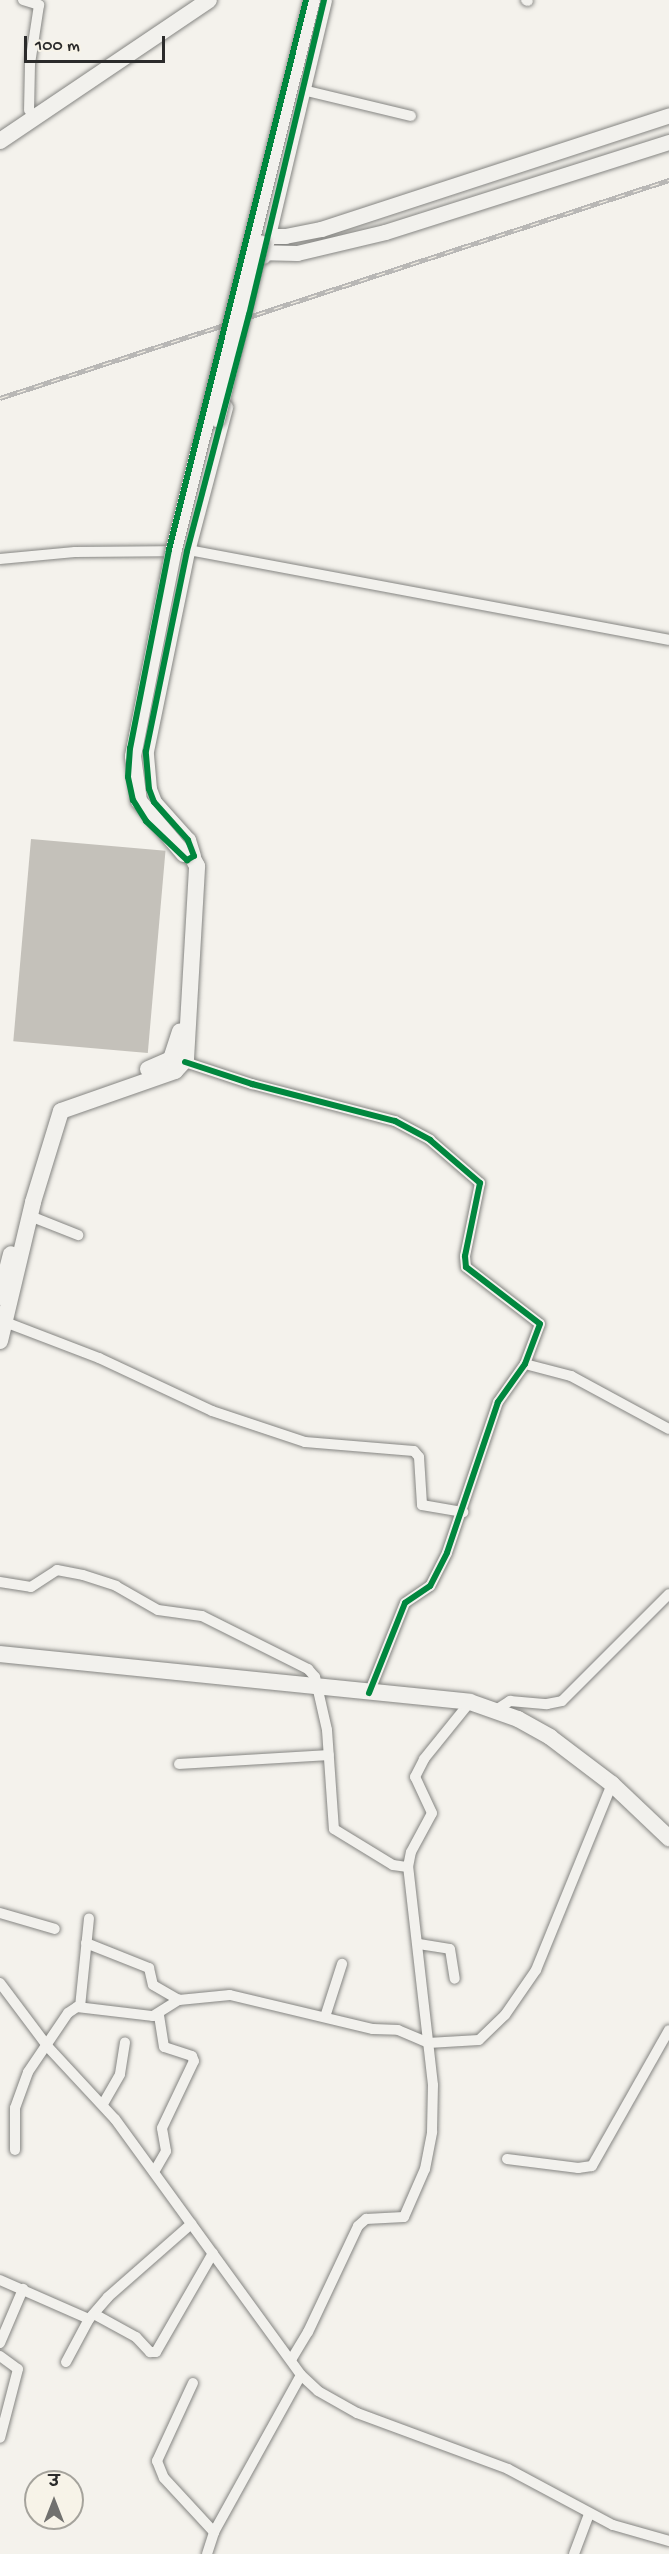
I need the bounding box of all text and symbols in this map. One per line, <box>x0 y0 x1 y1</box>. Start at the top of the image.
scale bar <box>27 24 168 62</box>
text: 100 m <box>35 36 80 57</box>
north arrow <box>24 2470 84 2530</box>
text: उ <box>49 2474 59 2493</box>

